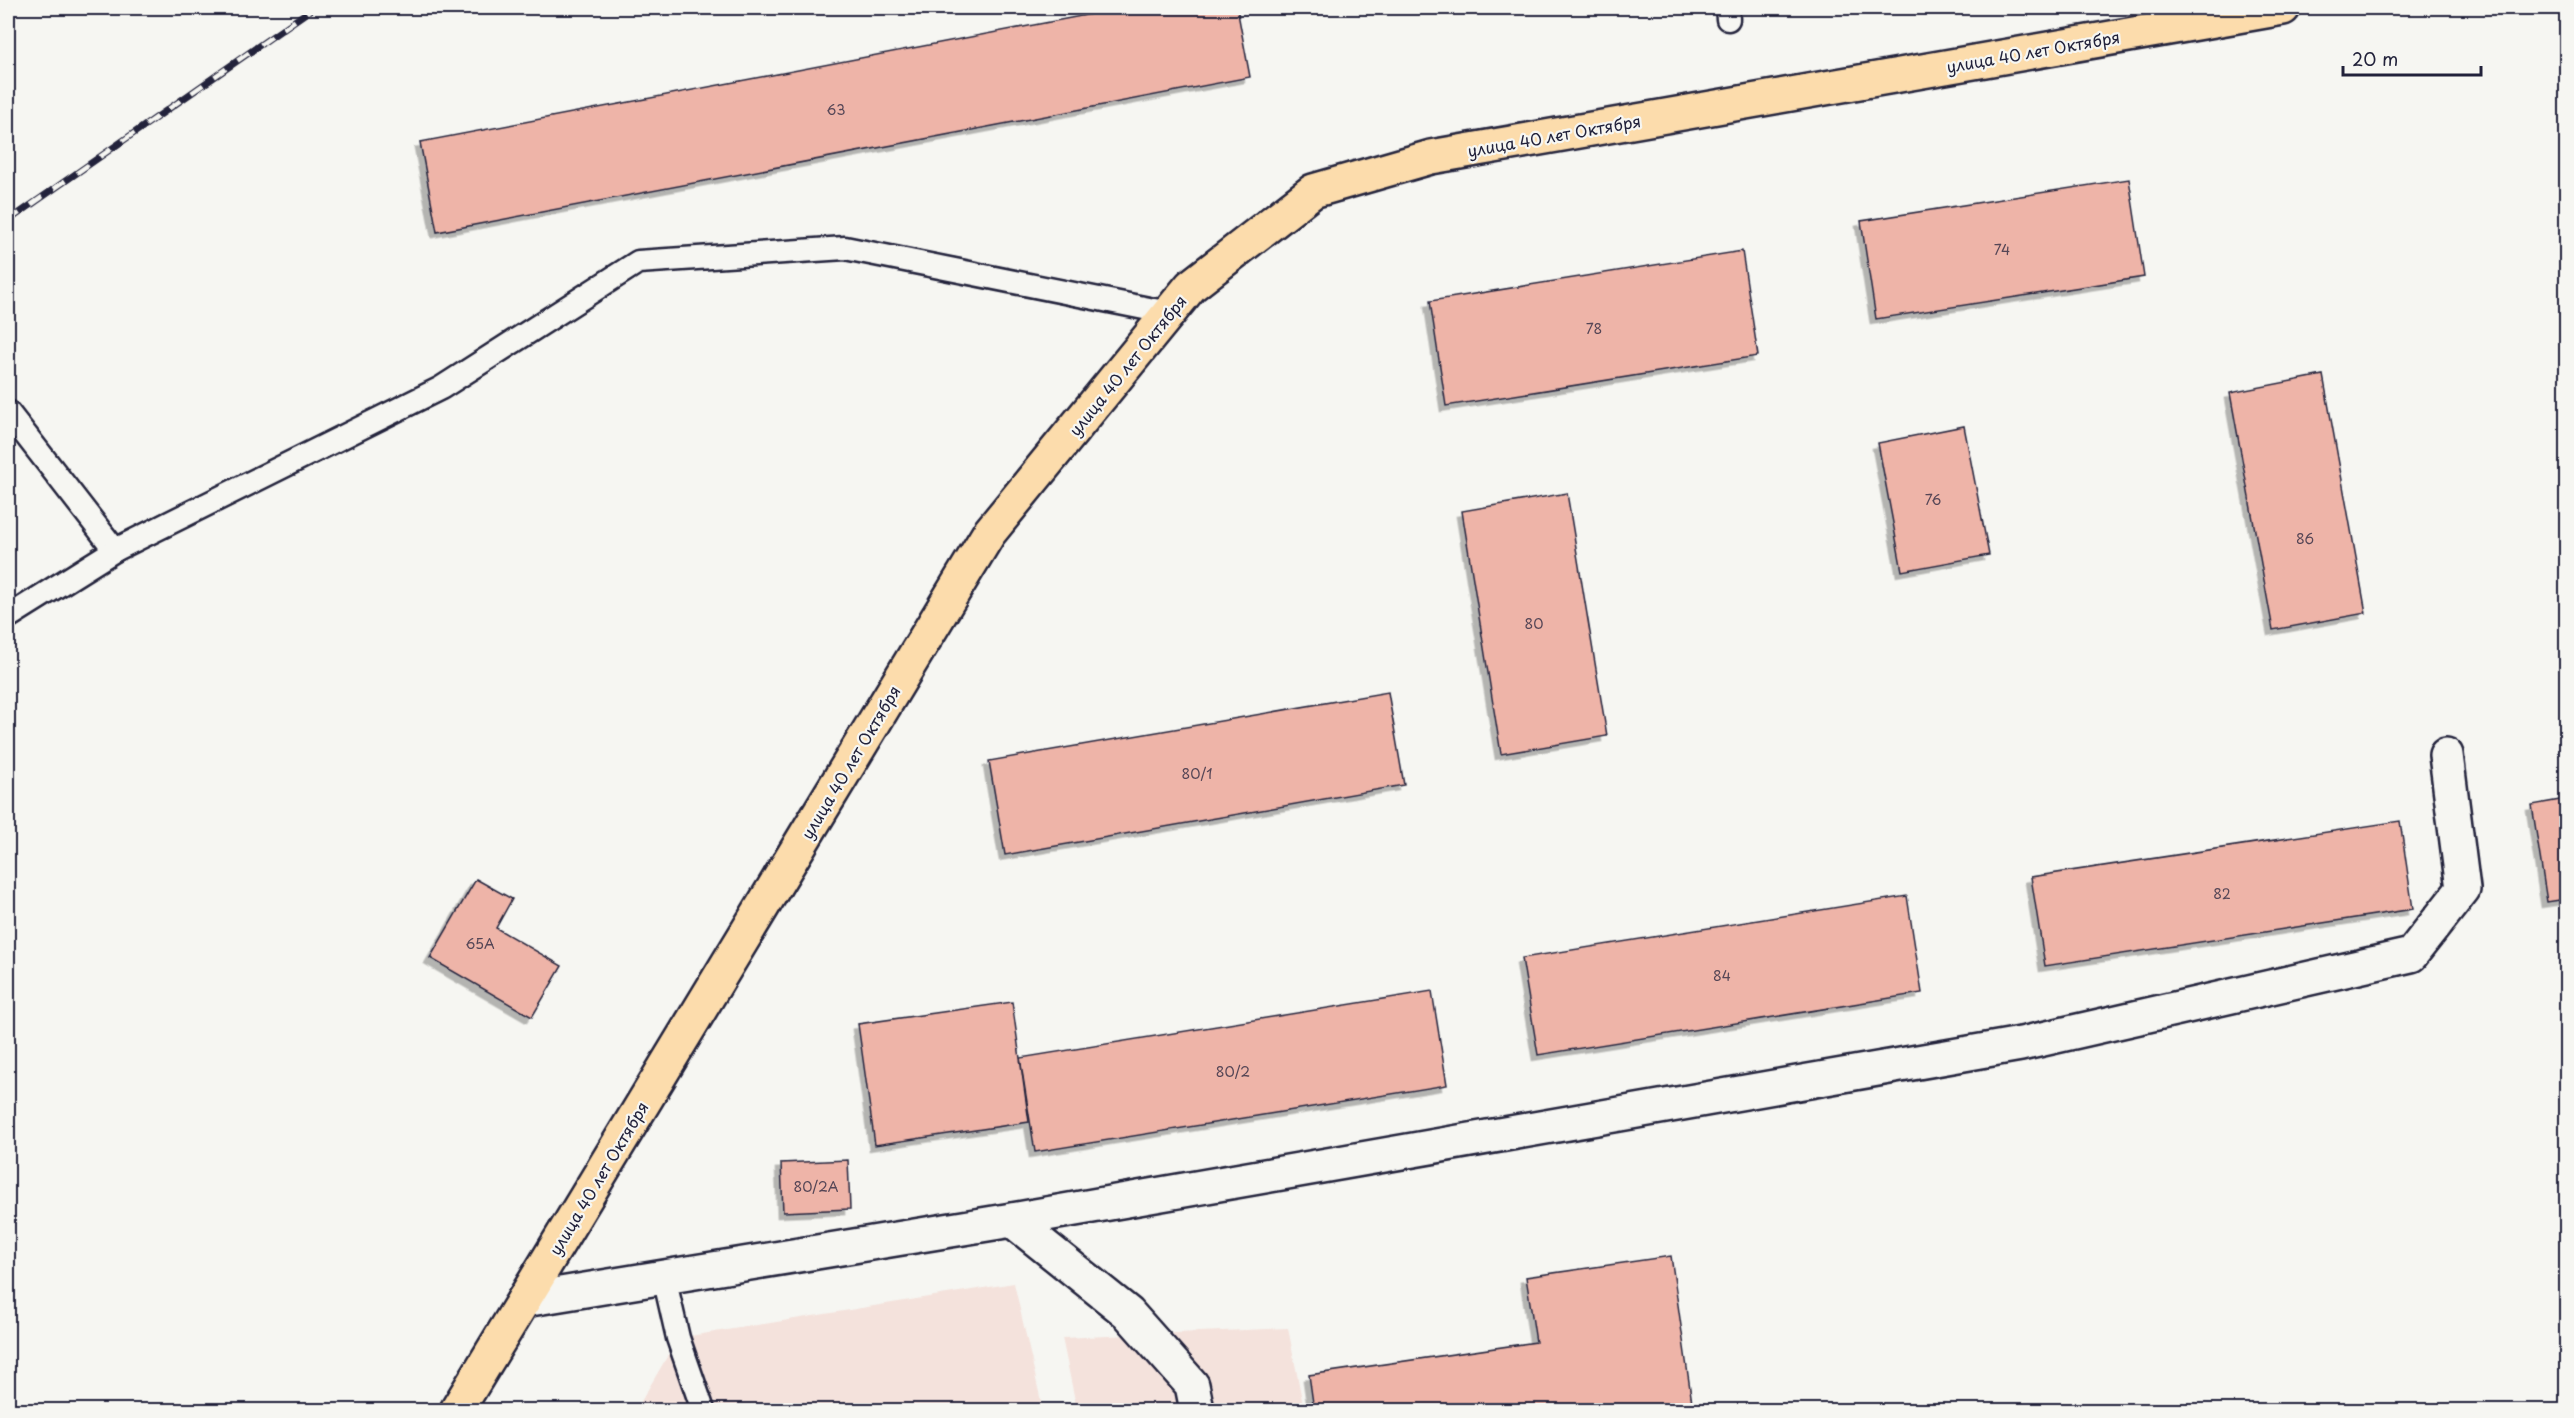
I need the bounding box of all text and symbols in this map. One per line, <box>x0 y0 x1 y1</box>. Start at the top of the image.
street label: улица 40 лет Октября <box>1944 24 2122 78</box>
scale bar <box>2343 39 2481 77</box>
text: 20 m <box>2352 45 2398 72</box>
house number: 63 <box>827 99 845 120</box>
street label: улица 40 лет Октября <box>1465 108 1643 162</box>
house number: 74 <box>1994 239 2010 260</box>
street label: улица 40 лет Октября <box>1062 289 1192 441</box>
house number: 78 <box>1586 318 1602 339</box>
house number: 76 <box>1925 489 1942 510</box>
house number: 86 <box>2296 528 2314 549</box>
house number: 80 <box>1525 613 1543 634</box>
street label: улица 40 лет Октября <box>795 681 905 843</box>
house number: 80/1 <box>1182 763 1212 784</box>
house number: 82 <box>2213 883 2231 904</box>
house number: 65А <box>465 933 495 954</box>
house number: 84 <box>1713 965 1731 986</box>
house number: 80/2 <box>1216 1061 1250 1082</box>
street label: улица 40 лет Октября <box>543 1097 653 1259</box>
house number: 80/2А <box>793 1176 839 1197</box>

